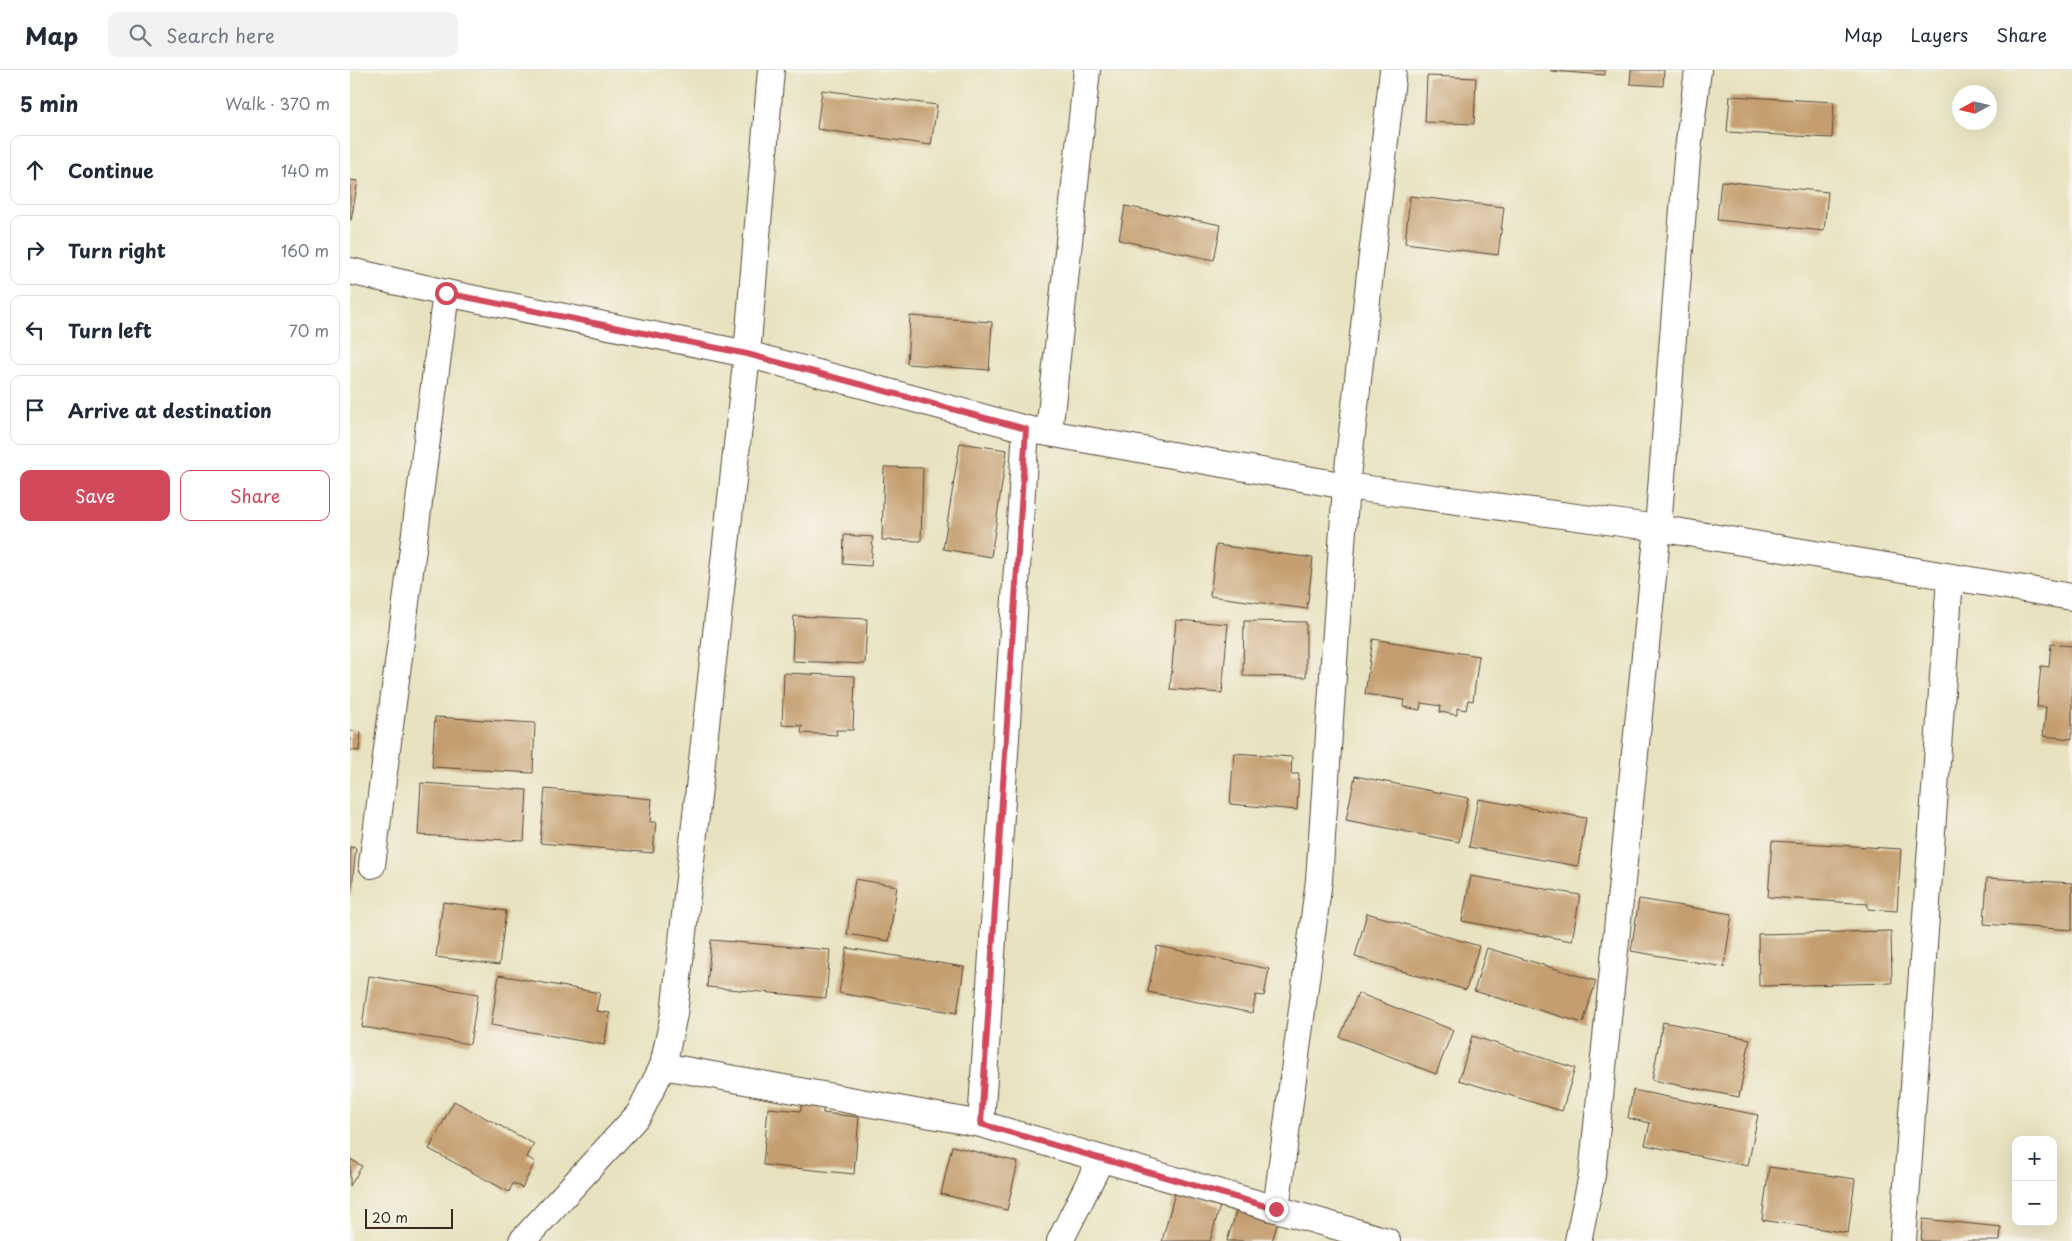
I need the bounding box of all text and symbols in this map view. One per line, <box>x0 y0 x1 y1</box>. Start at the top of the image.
search box <box>108 12 458 57</box>
text: Map <box>25 17 78 53</box>
icon: search <box>126 21 154 49</box>
text: Search here <box>166 21 275 49</box>
text: Map <box>1844 21 1883 48</box>
text: Layers <box>1911 21 1968 48</box>
text: Share <box>1996 21 2047 48</box>
north arrow <box>1952 85 1997 130</box>
text: 5 min <box>20 87 78 119</box>
text: Walk · 370 m <box>225 91 330 115</box>
icon: ahead <box>21 156 49 184</box>
text: Continue <box>68 156 154 184</box>
text: 140 m <box>281 158 329 182</box>
icon: right <box>21 236 49 264</box>
text: Turn right <box>68 236 166 264</box>
text: 160 m <box>281 238 329 262</box>
route start <box>435 282 458 305</box>
icon: left <box>21 316 49 344</box>
text: Turn left <box>68 316 152 344</box>
text: 70 m <box>289 318 329 342</box>
icon: arrive <box>21 396 49 424</box>
text: Arrive at destination <box>68 396 272 424</box>
button: Save <box>20 470 170 521</box>
button: Share <box>180 470 330 521</box>
map controls <box>2012 1136 2057 1226</box>
button: + <box>2012 1136 2057 1181</box>
button: − <box>2012 1181 2057 1226</box>
route end <box>1265 1198 1288 1221</box>
scale bar <box>365 1206 452 1229</box>
text: 20 m <box>372 1207 408 1228</box>

